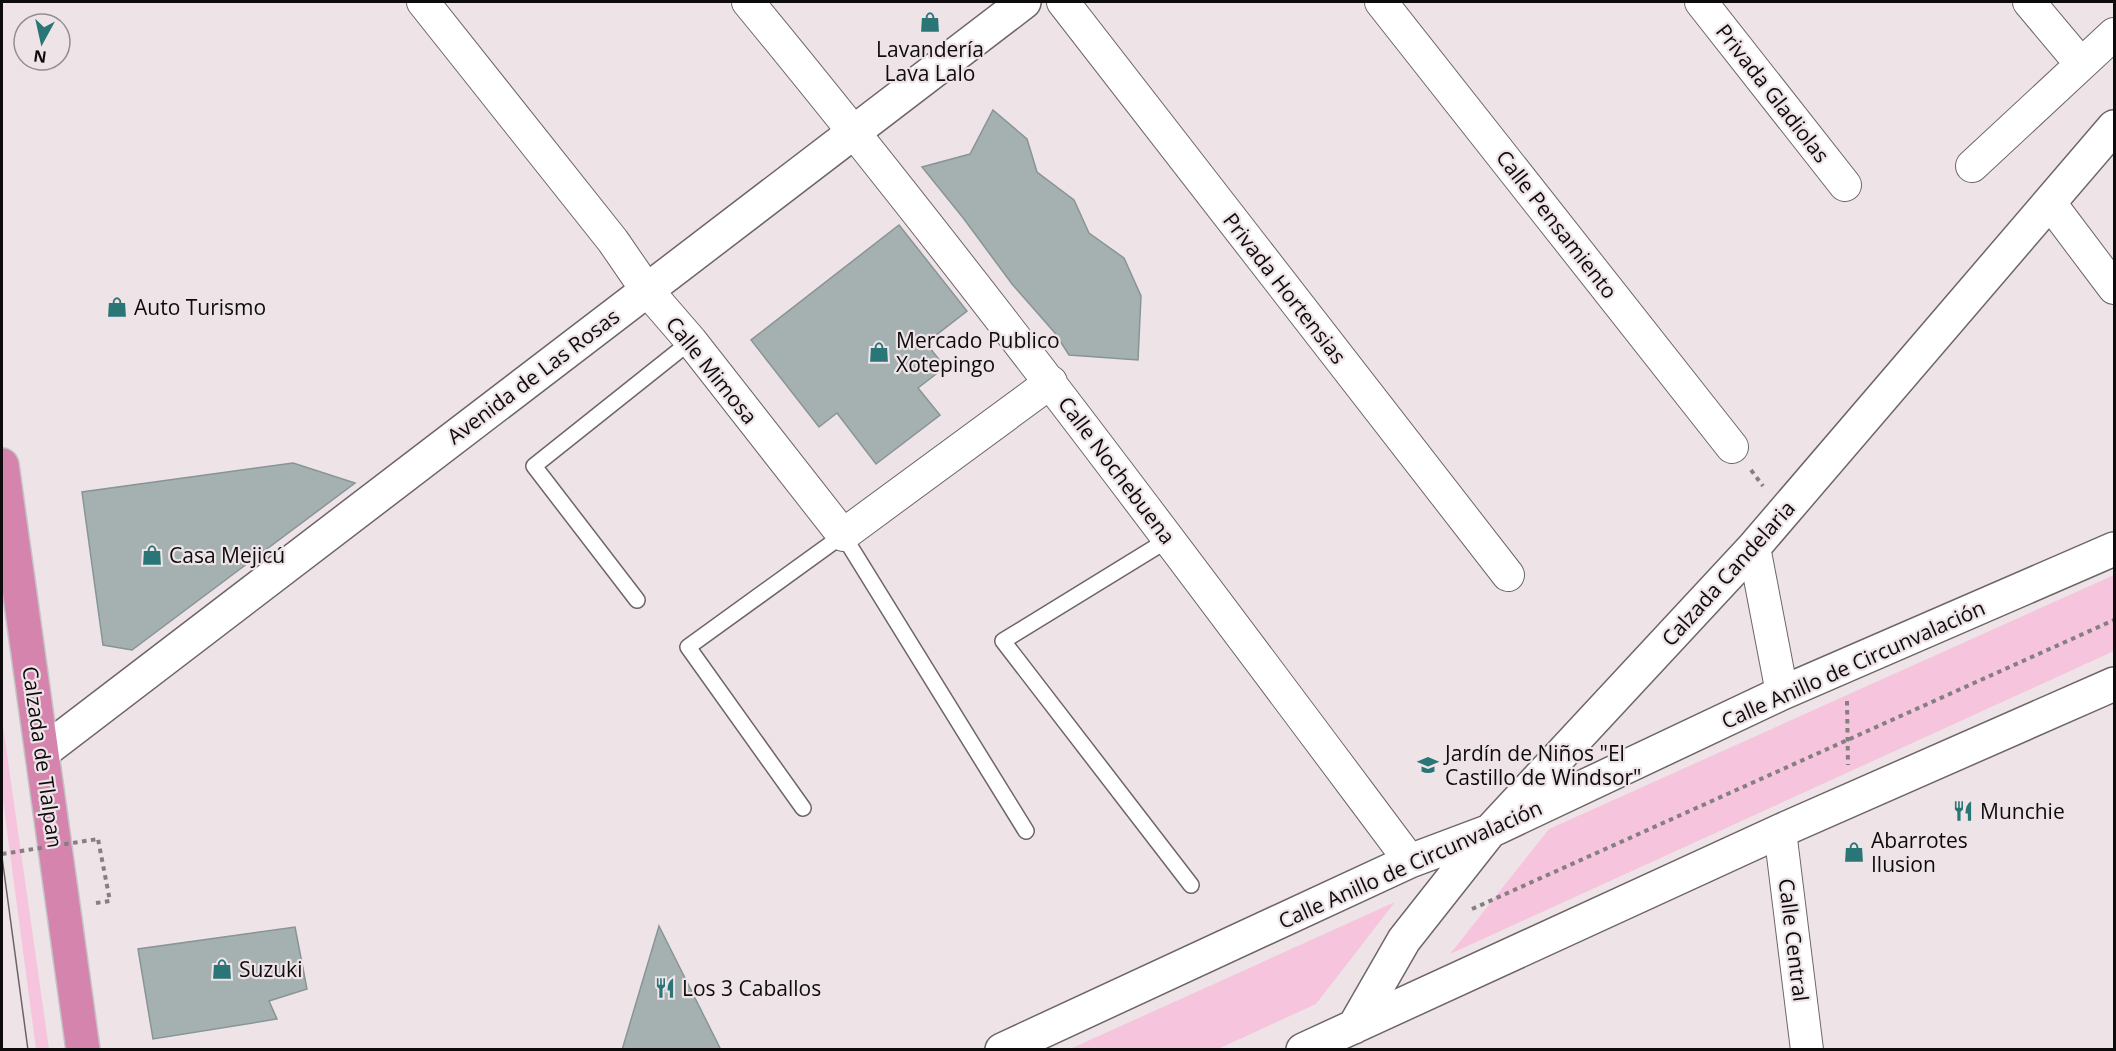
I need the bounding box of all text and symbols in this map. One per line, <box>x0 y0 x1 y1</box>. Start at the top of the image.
shop icon: Lavandería Lava Lalo <box>918 10 942 34</box>
north arrow <box>12 12 72 72</box>
street label: Privada Gladiolas <box>1710 18 1836 168</box>
place label: Lavandería Lava Lalo <box>876 35 984 87</box>
text: N <box>32 45 48 69</box>
street label: Calle Pensamiento <box>1490 144 1624 304</box>
street label: Privada Hortensias <box>1217 207 1353 369</box>
place label: Auto Turismo <box>134 293 266 321</box>
shop icon: Auto Turismo <box>105 295 129 319</box>
street label: Avenida de Las Rosas <box>441 302 625 450</box>
street label: Calle Mimosa <box>660 310 764 430</box>
place label: Mercado Publico Xotepingo <box>896 326 1060 378</box>
shop icon: Mercado Publico Xotepingo <box>867 340 891 364</box>
street label: Calle Nochebuena <box>1052 390 1182 550</box>
street label: Calzada Candelaria <box>1655 494 1801 652</box>
place label: Casa Mejicú <box>169 541 285 569</box>
shop icon: Casa Mejicú <box>140 543 164 567</box>
street label: Calle Anillo de Circunvalación <box>1717 593 1989 735</box>
street label: Calzada de Tlalpan <box>16 664 70 850</box>
place label: Jardín de Niños "El Castillo de Windsor" <box>1443 739 1642 791</box>
school or university icon: Jardín de Niños "El Castillo de Windsor" <box>1416 753 1440 777</box>
street label: Calle Anillo de Circunvalación <box>1274 793 1546 935</box>
place label: Munchie <box>1980 797 2065 825</box>
restaurant icon: Munchie <box>1951 799 1975 823</box>
place label: Abarrotes Ilusion <box>1871 826 1968 878</box>
shop icon: Abarrotes Ilusion <box>1842 840 1866 864</box>
street label: Calle Central <box>1773 877 1815 1003</box>
place label: Suzuki <box>239 955 302 983</box>
shop icon: Suzuki <box>210 957 234 981</box>
place label: Los 3 Caballos <box>682 974 821 1002</box>
restaurant icon: Los 3 Caballos <box>653 976 677 1000</box>

